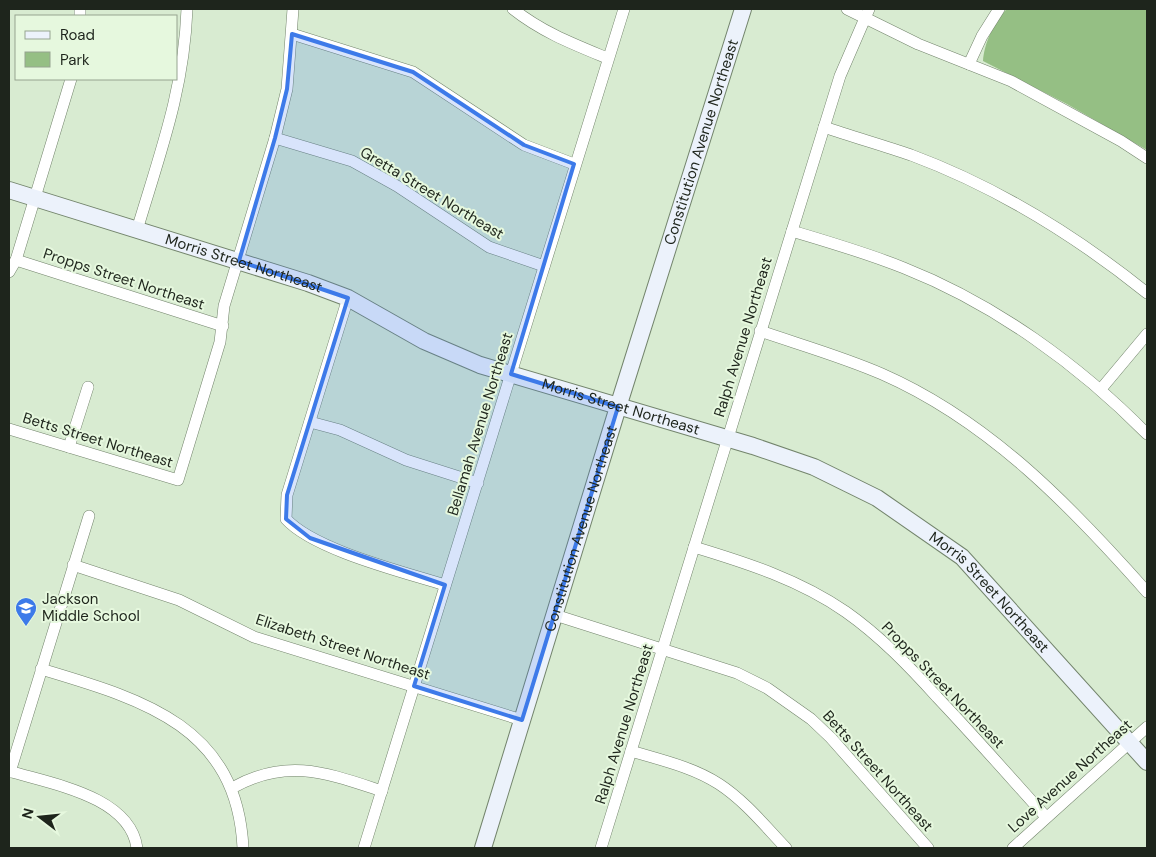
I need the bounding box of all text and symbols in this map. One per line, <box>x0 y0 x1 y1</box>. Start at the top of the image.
legend <box>15 15 178 80</box>
text: Road <box>60 25 95 45</box>
street label: Constitution Avenue Northeast <box>660 36 743 247</box>
text: Park <box>60 50 90 70</box>
street label: Gretta Street Northeast <box>356 142 508 244</box>
street label: Morris Street Northeast <box>163 229 325 298</box>
street label: Propps Street Northeast <box>41 243 207 315</box>
street label: Ralph Avenue Northeast <box>709 254 777 419</box>
street label: Bellamah Avenue Northeast <box>443 330 517 518</box>
street label: Morris Street Northeast <box>540 374 702 440</box>
street label: Betts Street Northeast <box>20 408 176 472</box>
street label: Constitution Avenue Northeast <box>540 423 622 634</box>
street label: Morris Street Northeast <box>925 527 1054 657</box>
place label: Jackson Middle School <box>42 589 140 626</box>
school or university icon: Jackson Middle School <box>14 596 38 627</box>
street label: Elizabeth Street Northeast <box>253 609 433 685</box>
street label: Propps Street Northeast <box>877 617 1009 753</box>
street label: Ralph Avenue Northeast <box>590 641 658 806</box>
street label: Betts Street Northeast <box>818 706 938 836</box>
street label: Love Avenue Northeast <box>1004 715 1136 837</box>
north arrow <box>15 792 65 842</box>
text: N <box>17 806 38 821</box>

